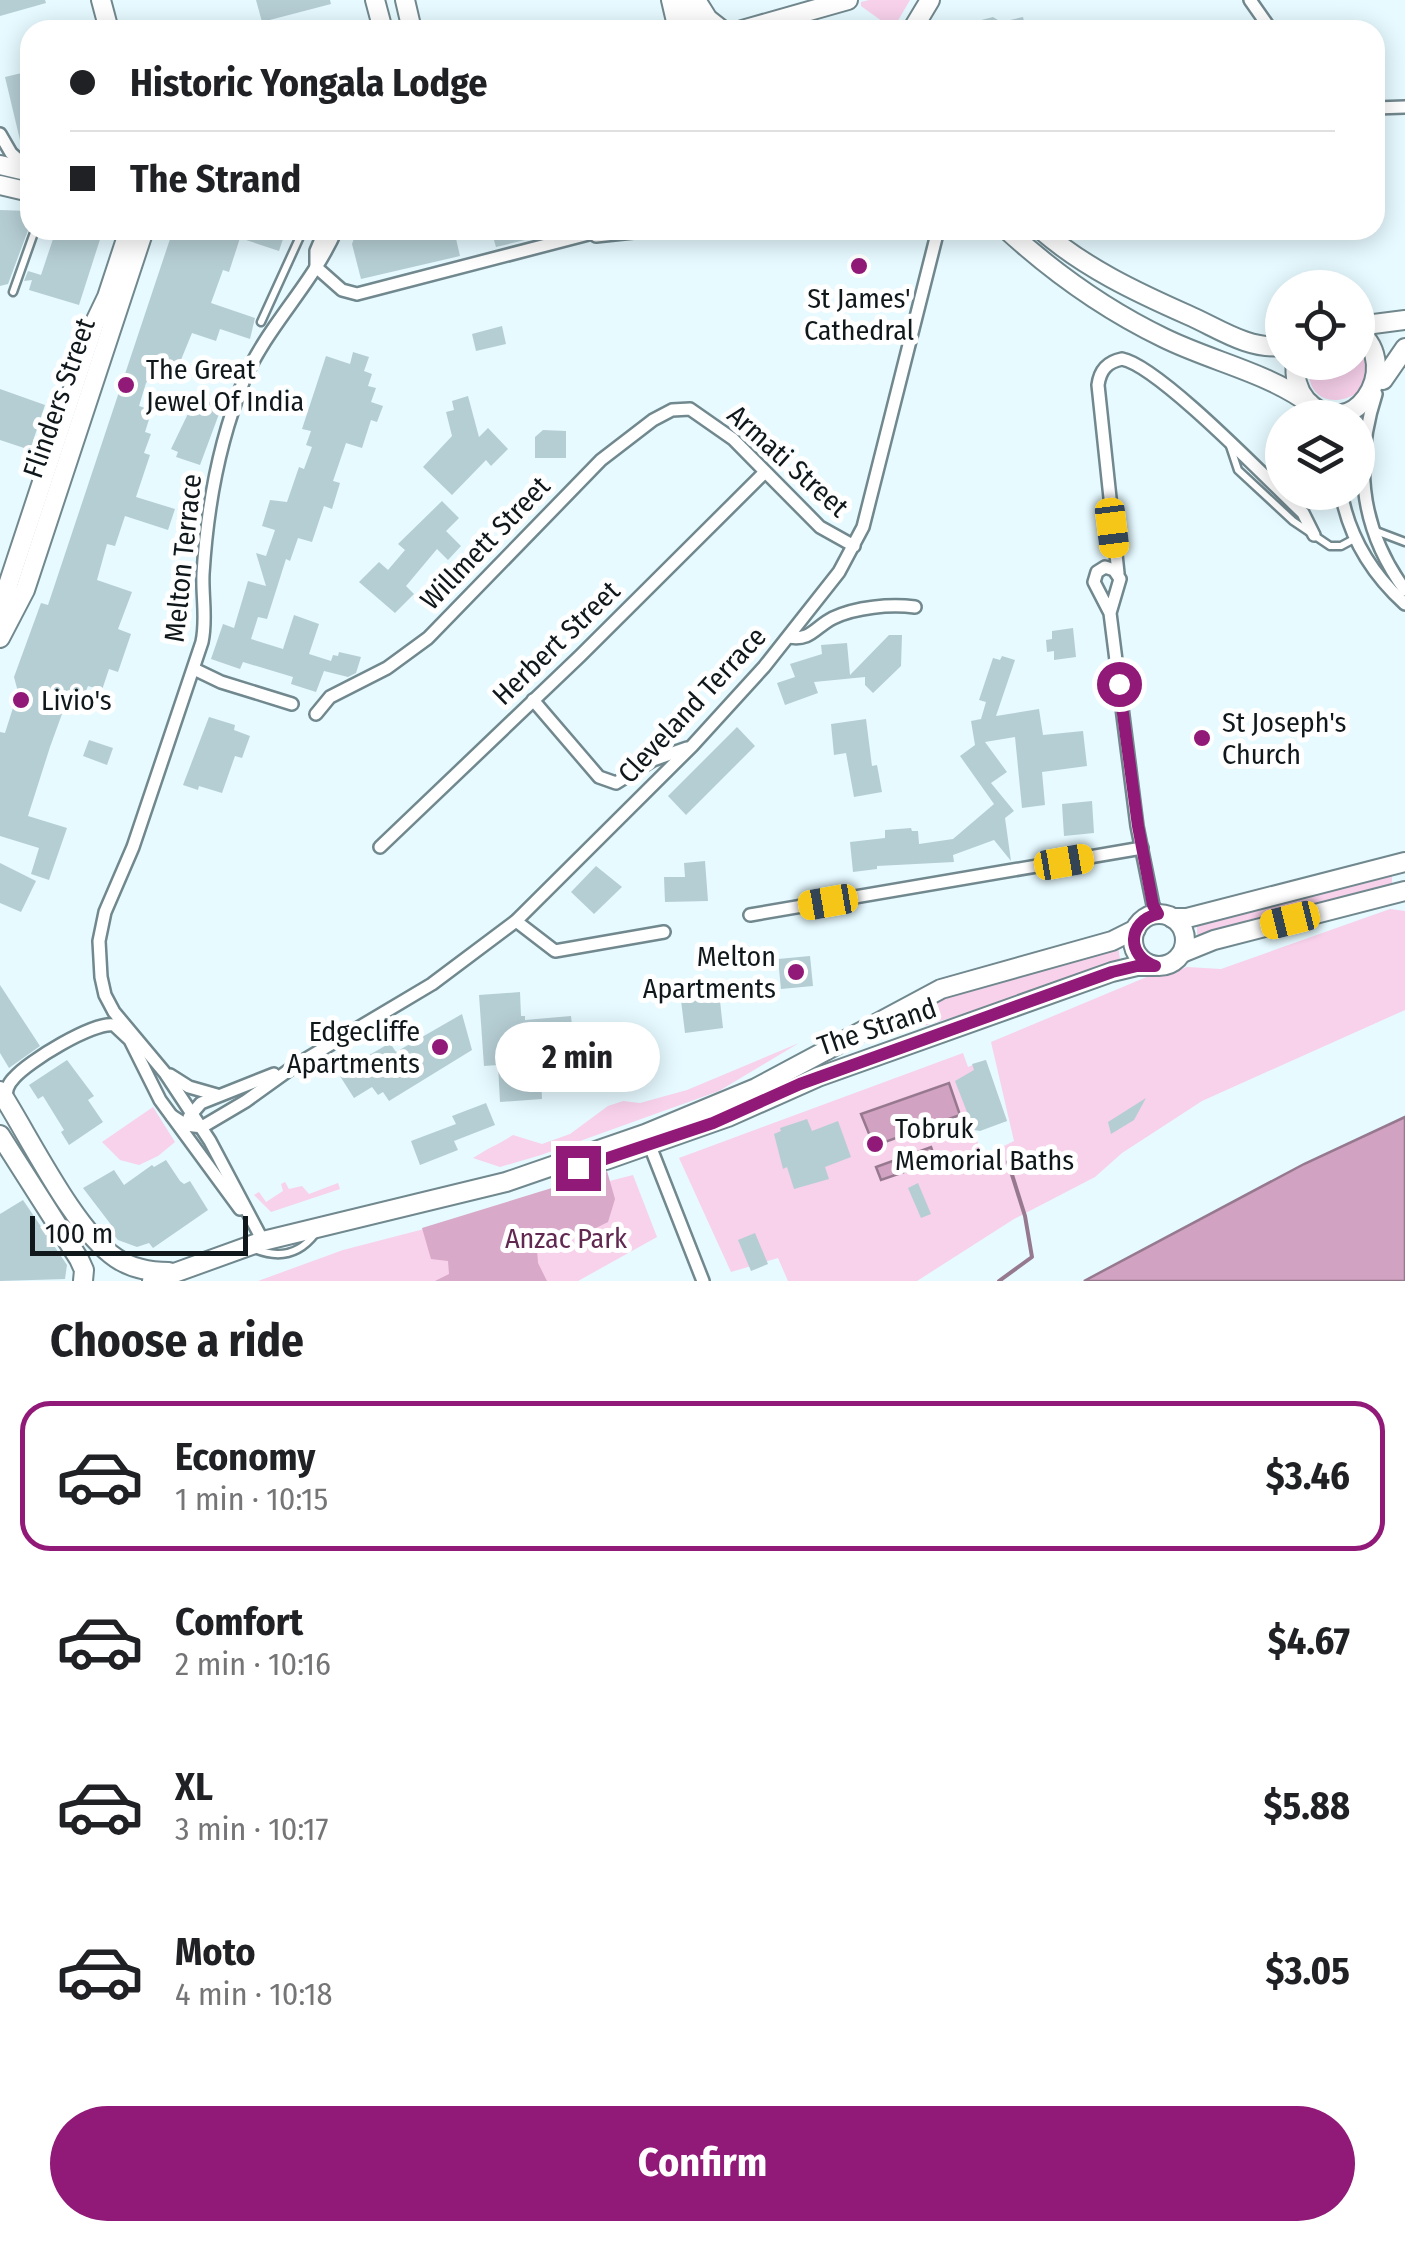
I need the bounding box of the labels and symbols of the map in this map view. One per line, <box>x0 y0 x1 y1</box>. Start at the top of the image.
marker: St James' Cathedral <box>848 255 870 277</box>
place label: St James' Cathedral <box>804 282 914 347</box>
street label: Flinders Street <box>16 313 102 482</box>
place label: The Great Jewel Of India <box>146 353 304 418</box>
marker: The Great Jewel Of India <box>115 374 137 396</box>
street label: Armati Street <box>721 398 856 524</box>
street label: Willmett Street <box>413 469 557 616</box>
street label: Melton Terrace <box>158 472 208 644</box>
car <box>1093 496 1131 560</box>
street label: Herbert Street <box>486 574 627 712</box>
street label: Cleveland Terrace <box>611 620 773 790</box>
route start <box>1097 662 1142 707</box>
place label: Livio's <box>41 684 112 717</box>
marker: Livio's <box>10 689 32 711</box>
place label: St Joseph's Church <box>1222 706 1347 771</box>
marker: St Joseph's Church <box>1191 727 1213 749</box>
car <box>1032 842 1096 882</box>
car <box>796 882 860 922</box>
car <box>1257 898 1323 942</box>
place label: Melton Apartments <box>643 940 776 1005</box>
marker: Melton Apartments <box>785 961 807 983</box>
street label: The Strand <box>813 991 941 1063</box>
place label: Edgecliffe Apartments <box>287 1015 420 1080</box>
callout: 2 min <box>496 1023 660 1093</box>
marker: Edgecliffe Apartments <box>429 1036 451 1058</box>
place label: Tobruk Memorial Baths <box>895 1112 1074 1177</box>
marker: Tobruk Memorial Baths <box>864 1133 886 1155</box>
route end <box>556 1146 601 1191</box>
scale bar <box>30 1211 248 1256</box>
park label: Anzac Park <box>505 1222 628 1255</box>

